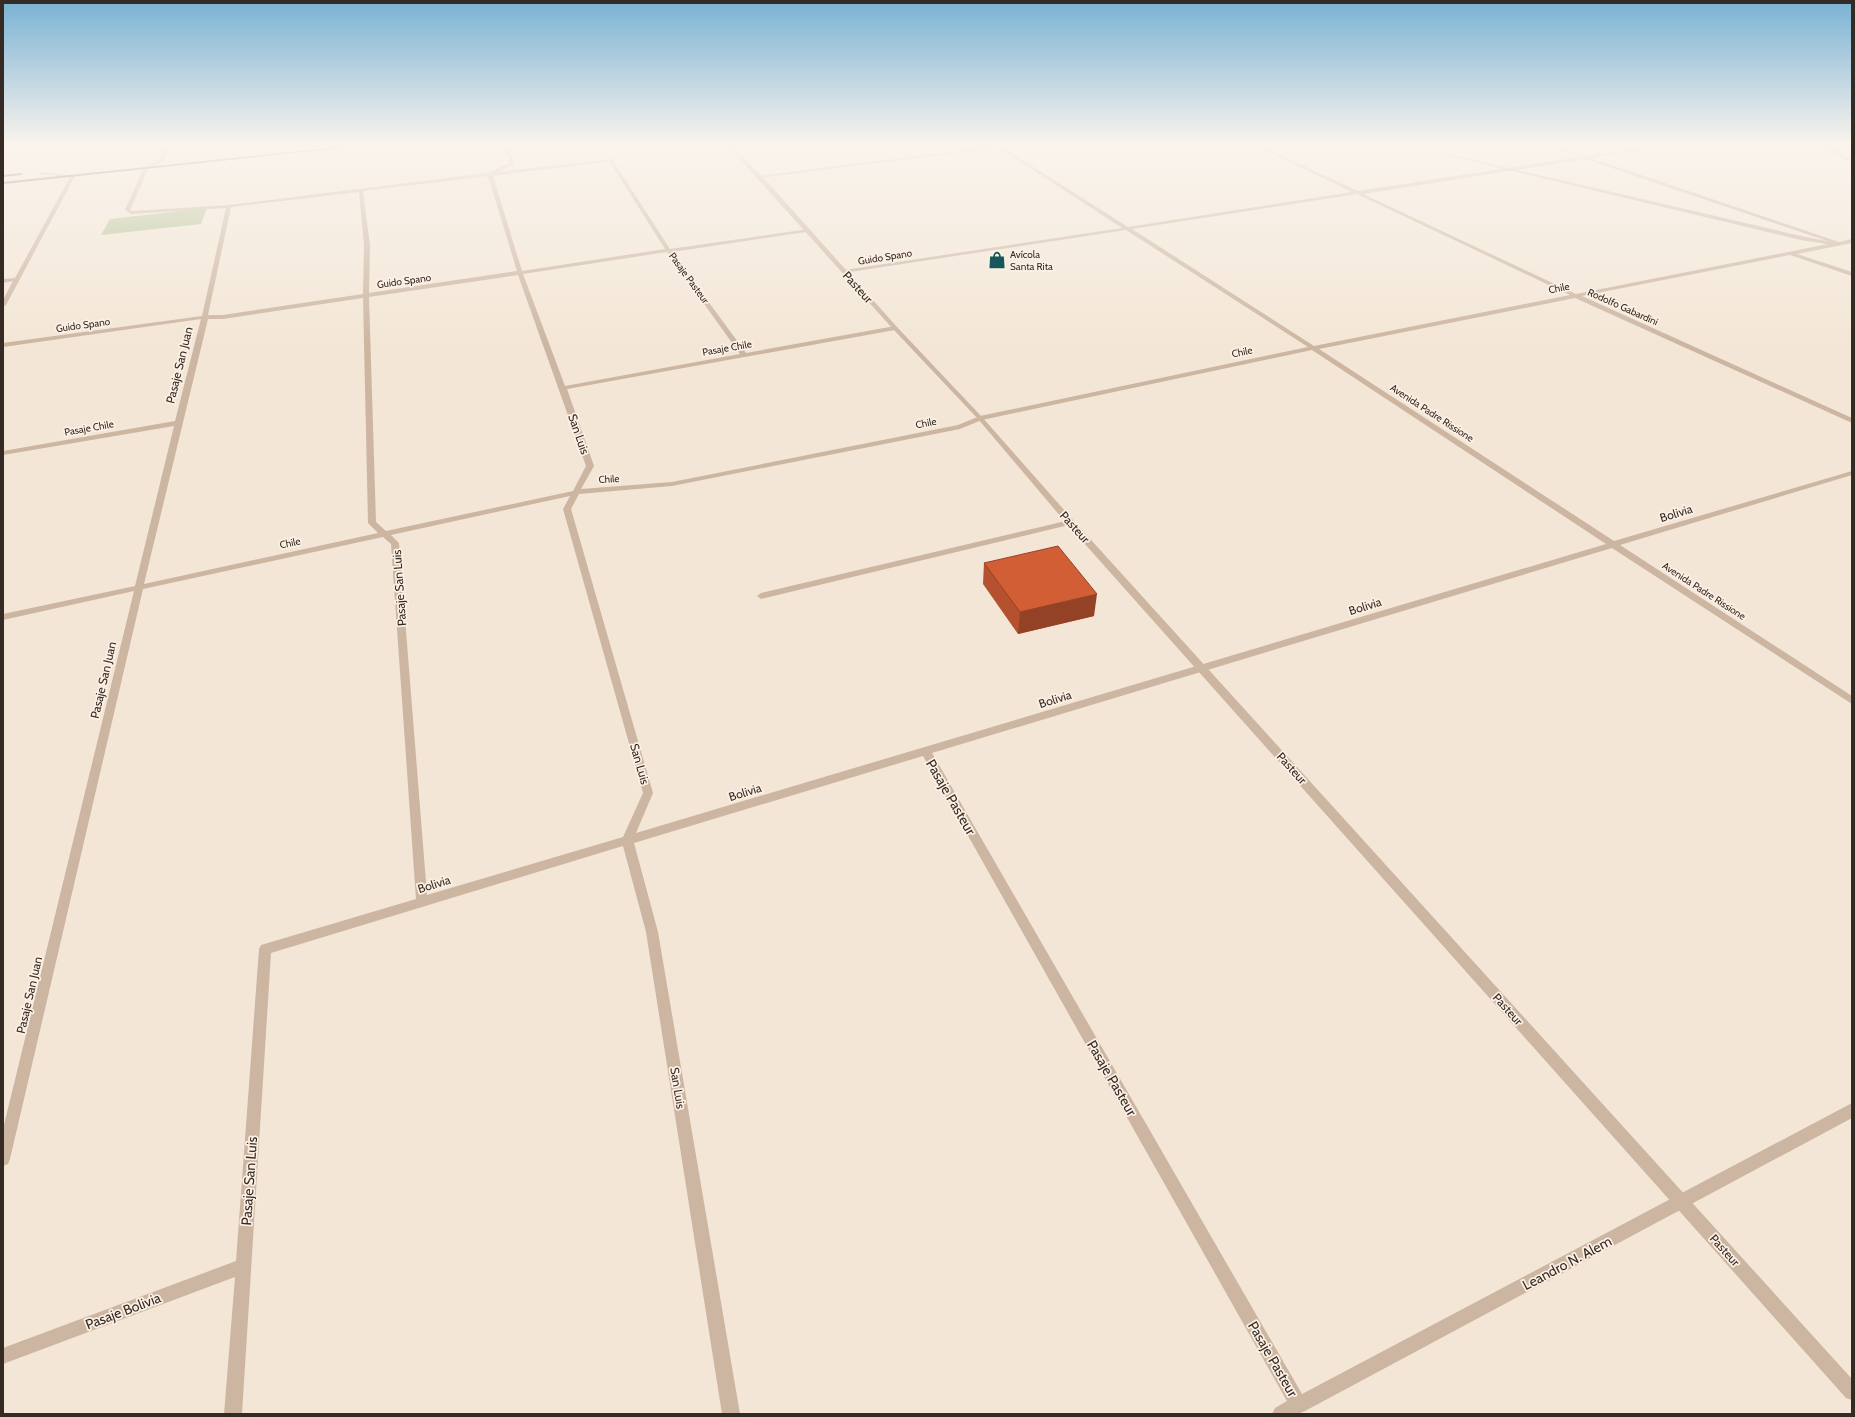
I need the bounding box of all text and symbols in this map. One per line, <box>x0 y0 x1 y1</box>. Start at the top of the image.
street label: Guido Spano <box>857 246 913 268</box>
place label: Avícola Santa Rita <box>1010 248 1053 273</box>
street label: Pasaje Pasteur <box>666 250 712 307</box>
shop icon: Avícola Santa Rita <box>987 250 1007 270</box>
street label: Pasteur <box>840 268 876 306</box>
street label: Guido Spano <box>376 271 432 291</box>
street label: Chile <box>1547 280 1571 296</box>
street label: Rodolfo Gabardini <box>1586 286 1660 328</box>
street label: Guido Spano <box>55 315 111 335</box>
street label: Pasaje San Juan <box>162 325 196 405</box>
street label: Pasaje Chile <box>701 337 753 359</box>
street label: Chile <box>1230 343 1254 361</box>
street label: Avenida Padre Rissione <box>1388 381 1476 445</box>
street label: San Luis <box>565 412 593 456</box>
street label: Chile <box>914 415 938 431</box>
street label: Pasaje Chile <box>63 417 115 439</box>
street label: Chile <box>598 472 620 486</box>
street label: Bolivia <box>1658 501 1694 525</box>
street label: Pasteur <box>1057 508 1093 546</box>
street label: Chile <box>278 534 302 552</box>
street label: Pasaje San Luis <box>389 549 409 627</box>
street label: Avenida Padre Rissione <box>1660 559 1748 623</box>
street label: Bolivia <box>1347 594 1383 618</box>
street label: Pasaje San Juan <box>87 640 119 720</box>
street label: Bolivia <box>1037 687 1073 711</box>
street label: San Luis <box>627 742 653 786</box>
street label: Pasteur <box>1274 749 1310 787</box>
street label: Pasaje Pasteur <box>922 756 980 838</box>
street label: Bolivia <box>727 780 763 804</box>
street label: Bolivia <box>416 872 452 896</box>
street label: Pasaje San Juan <box>13 955 45 1035</box>
street label: Pasteur <box>1490 990 1526 1028</box>
street label: Pasaje Pasteur <box>1083 1037 1141 1119</box>
street label: San Luis <box>667 1066 689 1110</box>
street label: Pasaje San Luis <box>237 1136 261 1226</box>
street label: Pasteur <box>1707 1231 1743 1269</box>
street label: Leandro N. Alem <box>1519 1232 1615 1294</box>
street label: Pasaje Bolivia <box>83 1288 163 1334</box>
street label: Pasaje Pasteur <box>1244 1318 1302 1400</box>

